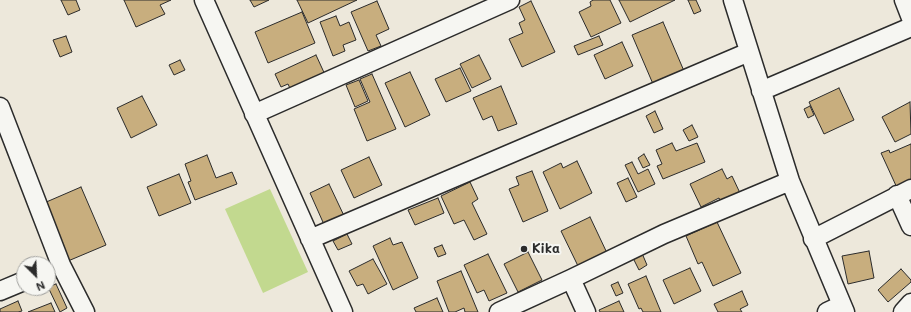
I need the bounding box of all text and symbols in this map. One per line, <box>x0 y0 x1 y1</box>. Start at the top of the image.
place label: Kika <box>532 241 560 257</box>
marker: Kika <box>519 244 529 254</box>
north arrow <box>16 256 56 296</box>
text: N <box>34 278 48 295</box>

